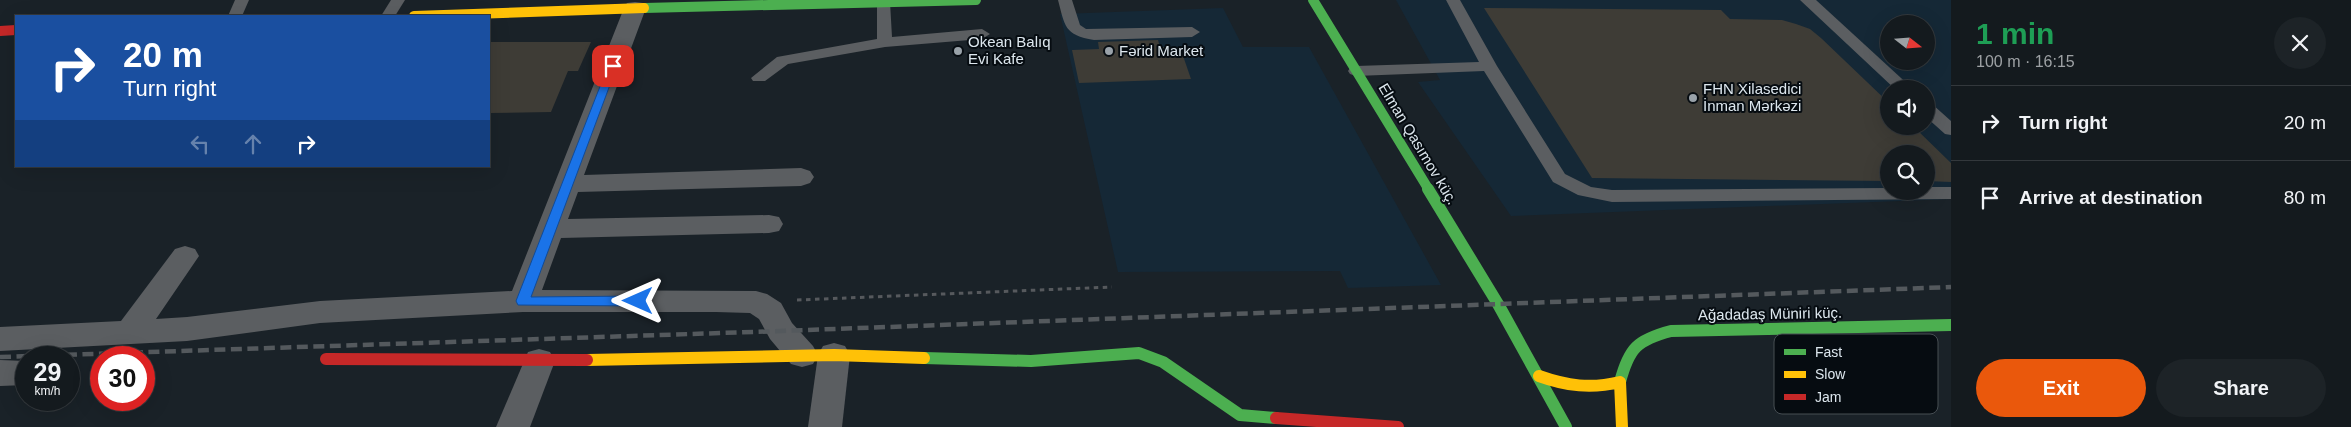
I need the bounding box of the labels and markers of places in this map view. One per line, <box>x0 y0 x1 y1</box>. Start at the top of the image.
place label: Okean Balıq Evi Kafe <box>968 33 1051 67</box>
place label: Fərid Market <box>1119 42 1204 59</box>
pin <box>592 45 634 87</box>
marker: Okean Balıq Evi Kafe <box>952 45 964 57</box>
marker: Fərid Market <box>1103 45 1115 57</box>
place label: FHN Xilasedici İnman Mərkəzi <box>1703 80 1801 114</box>
marker: FHN Xilasedici İnman Mərkəzi <box>1687 92 1699 104</box>

